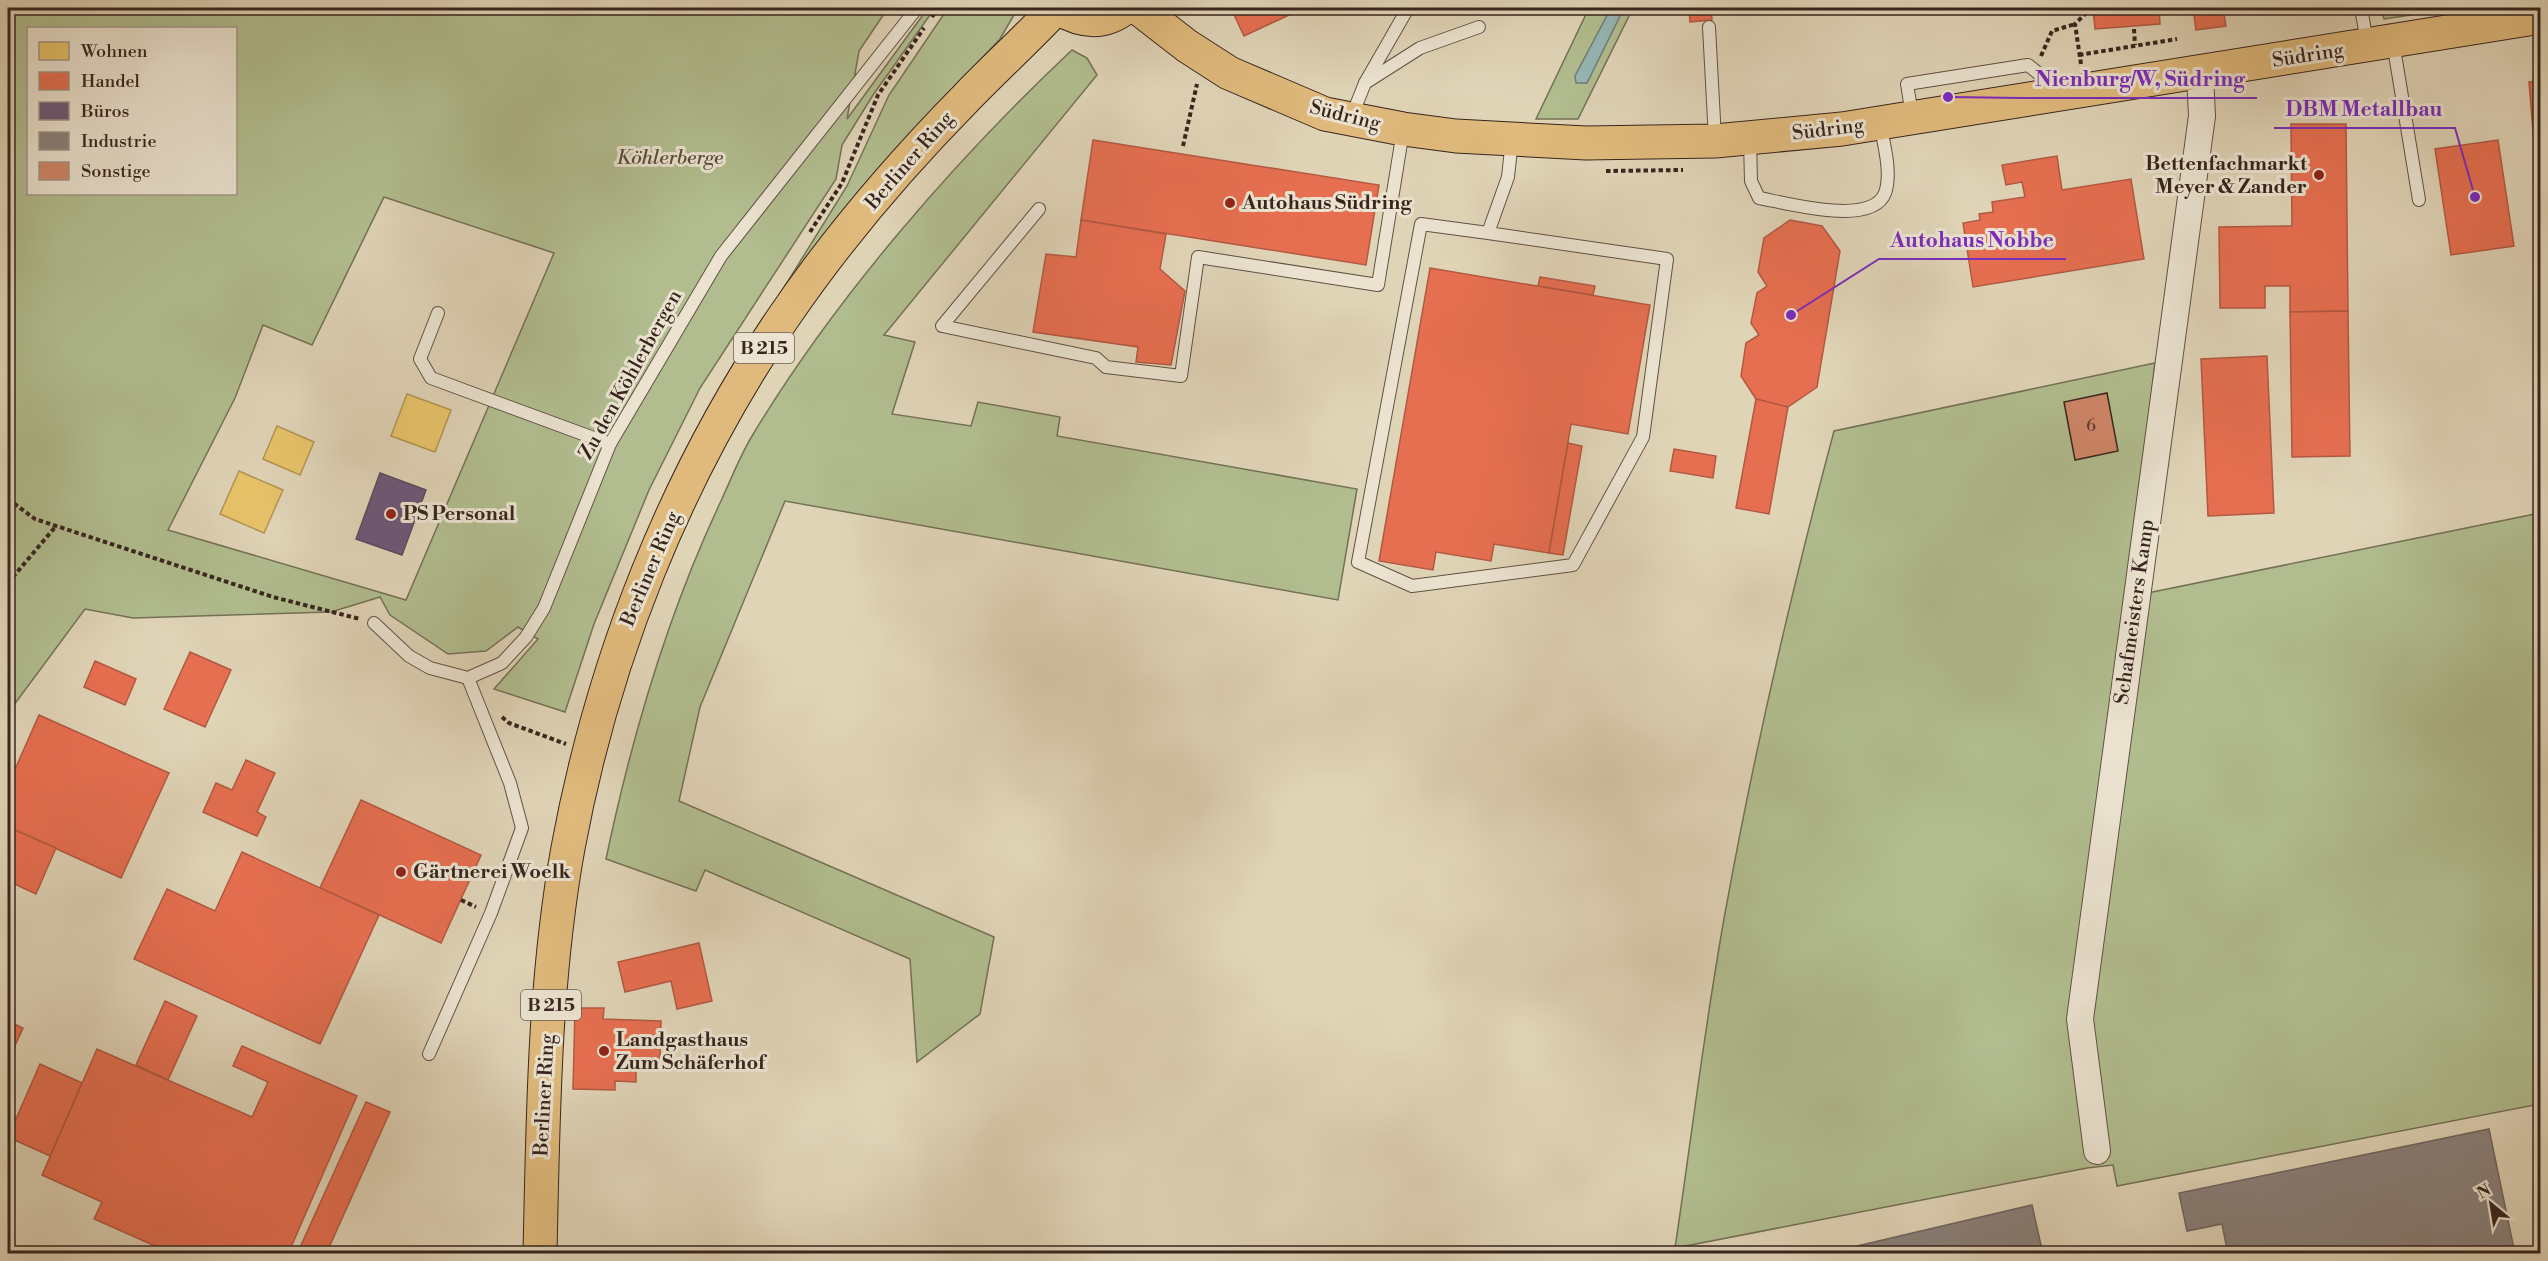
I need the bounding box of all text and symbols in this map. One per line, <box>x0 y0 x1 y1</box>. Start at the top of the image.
legend <box>27 27 237 195</box>
street label: Südring <box>2270 38 2346 74</box>
text: Wohnen <box>80 40 148 63</box>
callout: Nienburg/W, Südring <box>2023 59 2257 98</box>
text: Nienburg/W, Südring <box>2035 67 2246 93</box>
text: Handel <box>81 70 141 93</box>
callout: DBM Metallbau <box>2274 89 2455 128</box>
street label: Südring <box>1307 95 1384 137</box>
text: DBM Metallbau <box>2286 97 2443 123</box>
text: Büros <box>80 100 130 123</box>
street label: Berliner Ring <box>860 106 960 216</box>
street label: Südring <box>1791 113 1866 147</box>
text: Industrie <box>81 130 157 153</box>
park label: Köhlerberge <box>617 146 724 171</box>
place label: Bettenfachmarkt Meyer & Zander <box>2145 152 2308 200</box>
text: Sonstige <box>81 160 151 183</box>
marker: Bettenfachmarkt Meyer & Zander <box>2312 168 2326 182</box>
place label: Autohaus Südring <box>1241 191 1412 216</box>
marker: Autohaus Südring <box>1223 196 1237 210</box>
callout: Autohaus Nobbe <box>1879 220 2066 259</box>
text: Autohaus Nobbe <box>1889 228 2054 254</box>
street label: Zu den Köhlerbergen <box>574 286 688 464</box>
road number: B 215 <box>734 333 794 363</box>
house number: 6 <box>2086 416 2096 436</box>
place label: PS Personal <box>403 502 516 527</box>
marker: PS Personal <box>384 507 398 521</box>
street label: Berliner Ring <box>615 507 687 631</box>
street label: Schafmeisters Kamp <box>2110 518 2160 706</box>
place label: Gärtnerei Woelk <box>413 860 571 885</box>
marker: Gärtnerei Woelk <box>394 865 408 879</box>
road number: B 215 <box>521 990 581 1020</box>
place label: Landgasthaus Zum Schäferhof <box>616 1028 768 1076</box>
street label: Berliner Ring <box>529 1033 561 1158</box>
marker: Landgasthaus Zum Schäferhof <box>597 1044 611 1058</box>
north arrow <box>2461 1174 2521 1234</box>
text: N <box>2474 1180 2495 1204</box>

